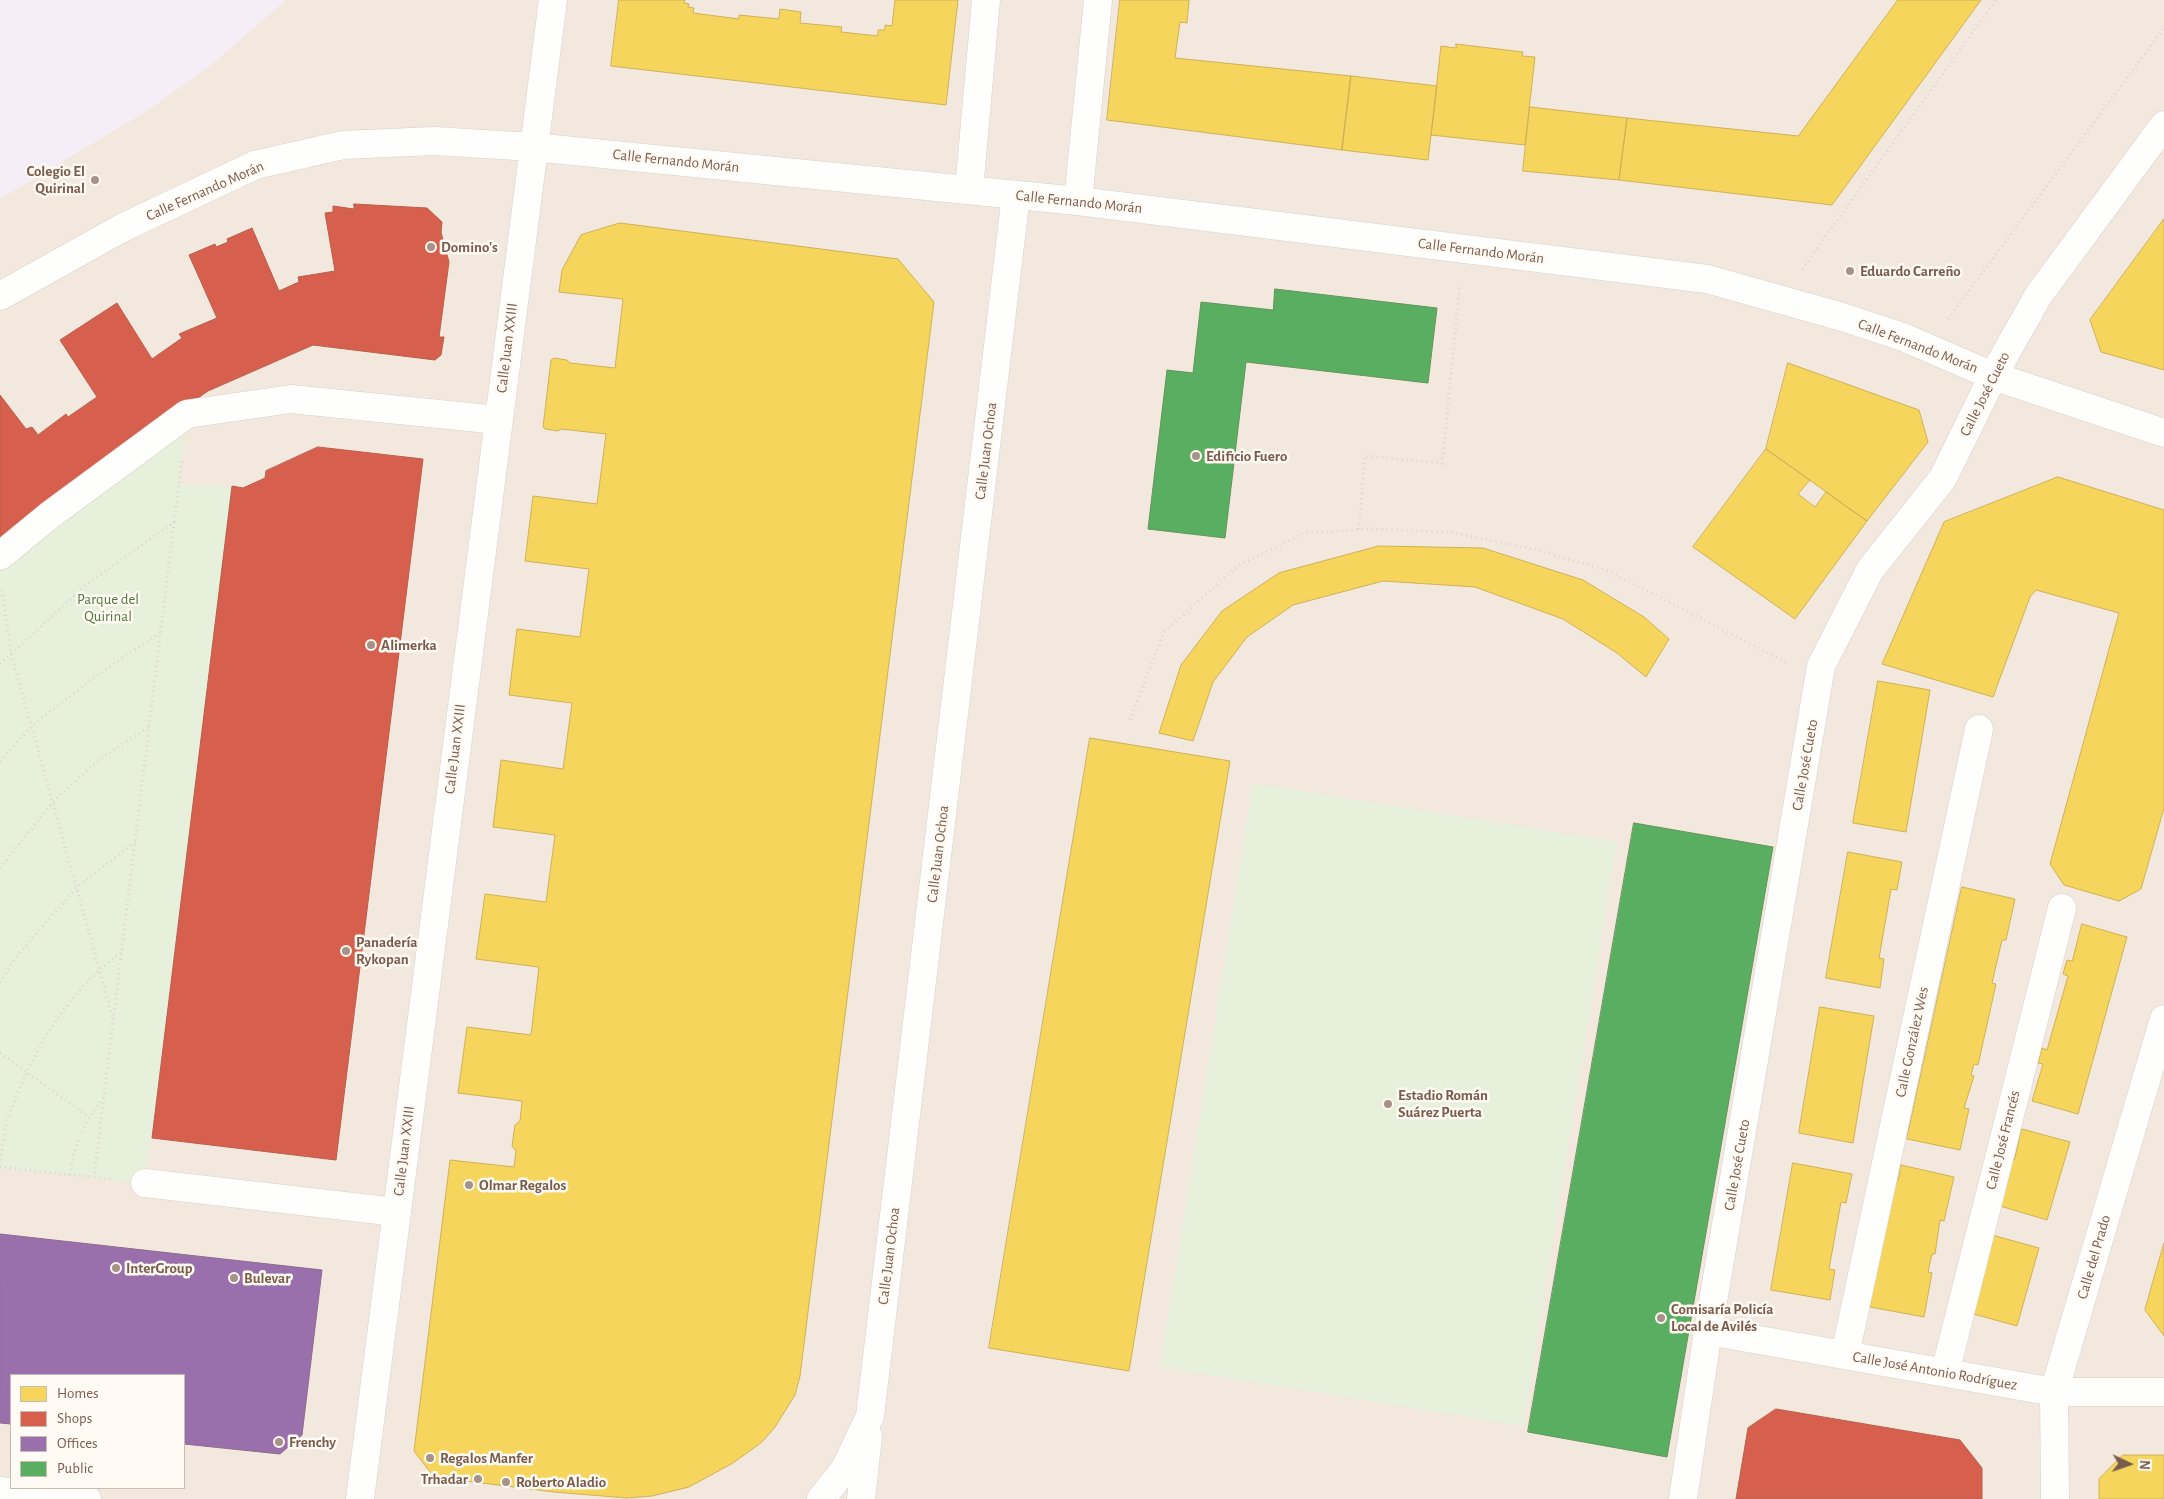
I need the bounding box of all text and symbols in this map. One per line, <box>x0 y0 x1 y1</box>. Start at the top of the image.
street label: Calle Fernando Morán <box>612 145 740 177</box>
street label: Calle Fernando Morán <box>143 157 267 225</box>
place label: Colegio El Quirinal <box>26 162 85 197</box>
marker: Colegio El Quirinal <box>89 174 101 186</box>
street label: Calle Fernando Morán <box>1015 186 1143 218</box>
street label: Calle Fernando Morán <box>1417 234 1545 268</box>
place label: Domino's <box>441 238 498 256</box>
marker: Domino's <box>425 241 437 253</box>
place label: Eduardo Carreño <box>1860 262 1961 280</box>
marker: Eduardo Carreño <box>1844 265 1856 277</box>
street label: Calle Juan XXIII <box>493 302 521 394</box>
street label: Calle Fernando Morán <box>1855 315 1981 377</box>
street label: Calle José Cueto <box>1956 349 2014 439</box>
street label: Calle Juan Ochoa <box>971 401 1001 501</box>
place label: Edificio Fuero <box>1206 447 1287 465</box>
marker: Edificio Fuero <box>1190 450 1202 462</box>
park label: Parque del Quirinal <box>77 590 139 625</box>
place label: Alimerka <box>381 636 437 654</box>
marker: Alimerka <box>365 639 377 651</box>
street label: Calle Juan XXIII <box>441 703 469 795</box>
street label: Calle José Cueto <box>1788 718 1822 812</box>
street label: Calle Juan Ochoa <box>923 804 953 904</box>
place label: Panadería Rykopan <box>356 933 418 968</box>
marker: Panadería Rykopan <box>340 945 352 957</box>
street label: Calle González Wes <box>1891 985 1933 1099</box>
place label: Estadio Román Suárez Puerta <box>1398 1086 1488 1121</box>
street label: Calle José Francés <box>1982 1089 2024 1191</box>
marker: Estadio Román Suárez Puerta <box>1382 1098 1394 1110</box>
street label: Calle Juan XXIII <box>390 1105 418 1197</box>
street label: Calle José Cueto <box>1720 1118 1754 1212</box>
place label: Olmar Regalos <box>479 1176 566 1194</box>
marker: Olmar Regalos <box>463 1179 475 1191</box>
street label: Calle Juan Ochoa <box>874 1206 904 1306</box>
street label: Calle del Prado <box>2073 1213 2115 1301</box>
place label: InterGroup <box>126 1259 192 1277</box>
marker: InterGroup <box>110 1262 122 1274</box>
place label: Bulevar <box>244 1269 290 1287</box>
marker: Bulevar <box>228 1272 240 1284</box>
place label: Comisaría Policía Local de Avilés <box>1671 1300 1773 1335</box>
marker: Comisaría Policía Local de Avilés <box>1655 1312 1667 1324</box>
street label: Calle José Antonio Rodríguez <box>1851 1348 2019 1394</box>
legend <box>10 1374 185 1489</box>
text: Homes <box>57 1386 99 1401</box>
text: Shops <box>57 1411 92 1426</box>
place label: Frenchy <box>289 1433 336 1451</box>
text: Offices <box>57 1436 98 1451</box>
marker: Frenchy <box>273 1436 285 1448</box>
north arrow <box>2104 1439 2154 1489</box>
place label: Regalos Manfer <box>440 1449 533 1467</box>
marker: Regalos Manfer <box>424 1452 436 1464</box>
text: N <box>2137 1460 2151 1470</box>
text: Public <box>57 1461 93 1476</box>
place label: Trhadar <box>421 1470 468 1488</box>
marker: Trhadar <box>472 1473 484 1485</box>
place label: Roberto Aladio <box>516 1473 606 1491</box>
marker: Roberto Aladio <box>500 1476 512 1488</box>

